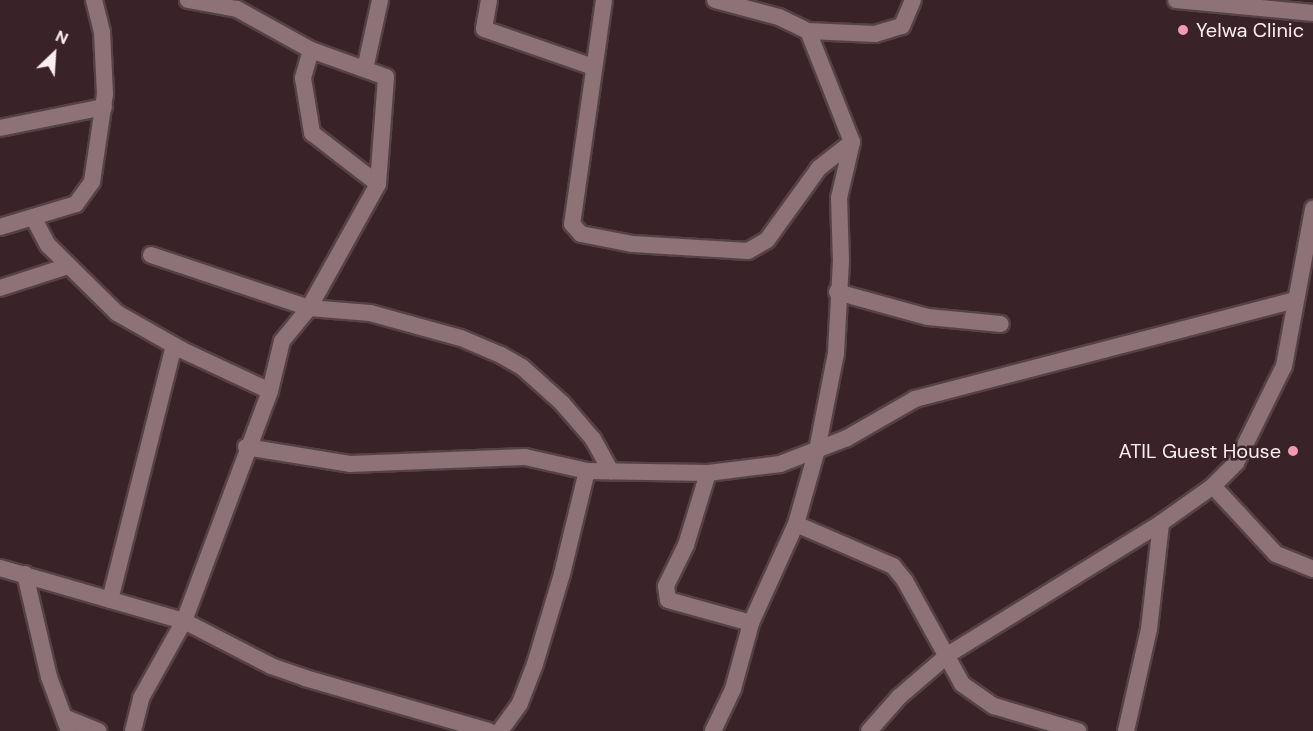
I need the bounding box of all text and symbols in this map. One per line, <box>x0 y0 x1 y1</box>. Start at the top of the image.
place label: Yelwa Clinic <box>1196 18 1304 42</box>
marker: Yelwa Clinic <box>1174 21 1192 39</box>
north arrow <box>24 24 84 84</box>
text: N <box>52 25 72 49</box>
place label: ATIL Guest House <box>1118 439 1281 463</box>
marker: ATIL Guest House <box>1286 444 1300 458</box>

